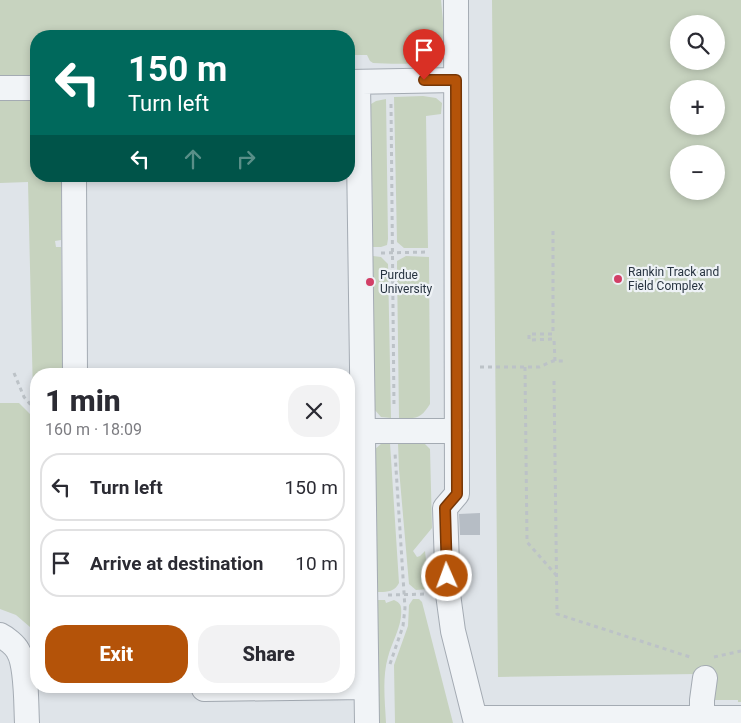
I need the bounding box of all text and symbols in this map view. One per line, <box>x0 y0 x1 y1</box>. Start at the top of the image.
map controls <box>670 15 725 200</box>
button: search <box>670 15 725 70</box>
pin <box>403 29 445 80</box>
icon: arrive <box>410 36 438 64</box>
text: 150 m <box>128 49 227 90</box>
icon: left <box>45 50 110 115</box>
button: + <box>670 80 725 135</box>
text: Turn left <box>128 91 209 116</box>
icon: left <box>126 145 154 173</box>
icon: ahead <box>179 145 207 173</box>
icon: right <box>232 145 260 173</box>
button: − <box>670 145 725 200</box>
place label: Rankin Track and Field Complex <box>628 265 719 293</box>
place label: Purdue University <box>380 268 433 296</box>
marker: Rankin Track and Field Complex <box>612 273 624 285</box>
marker: Purdue University <box>364 276 376 288</box>
text: 1 min <box>45 383 121 418</box>
button: close <box>288 385 340 437</box>
text: 160 m · 18:09 <box>45 420 142 439</box>
icon: left <box>47 473 75 501</box>
text: Turn left <box>90 476 163 499</box>
text: 150 m <box>285 476 338 499</box>
icon: arrive <box>47 549 75 577</box>
position arrow <box>420 549 472 601</box>
text: Arrive at destination <box>90 552 263 575</box>
text: 10 m <box>295 552 338 575</box>
button: Exit <box>45 625 188 683</box>
button: Share <box>198 625 340 683</box>

